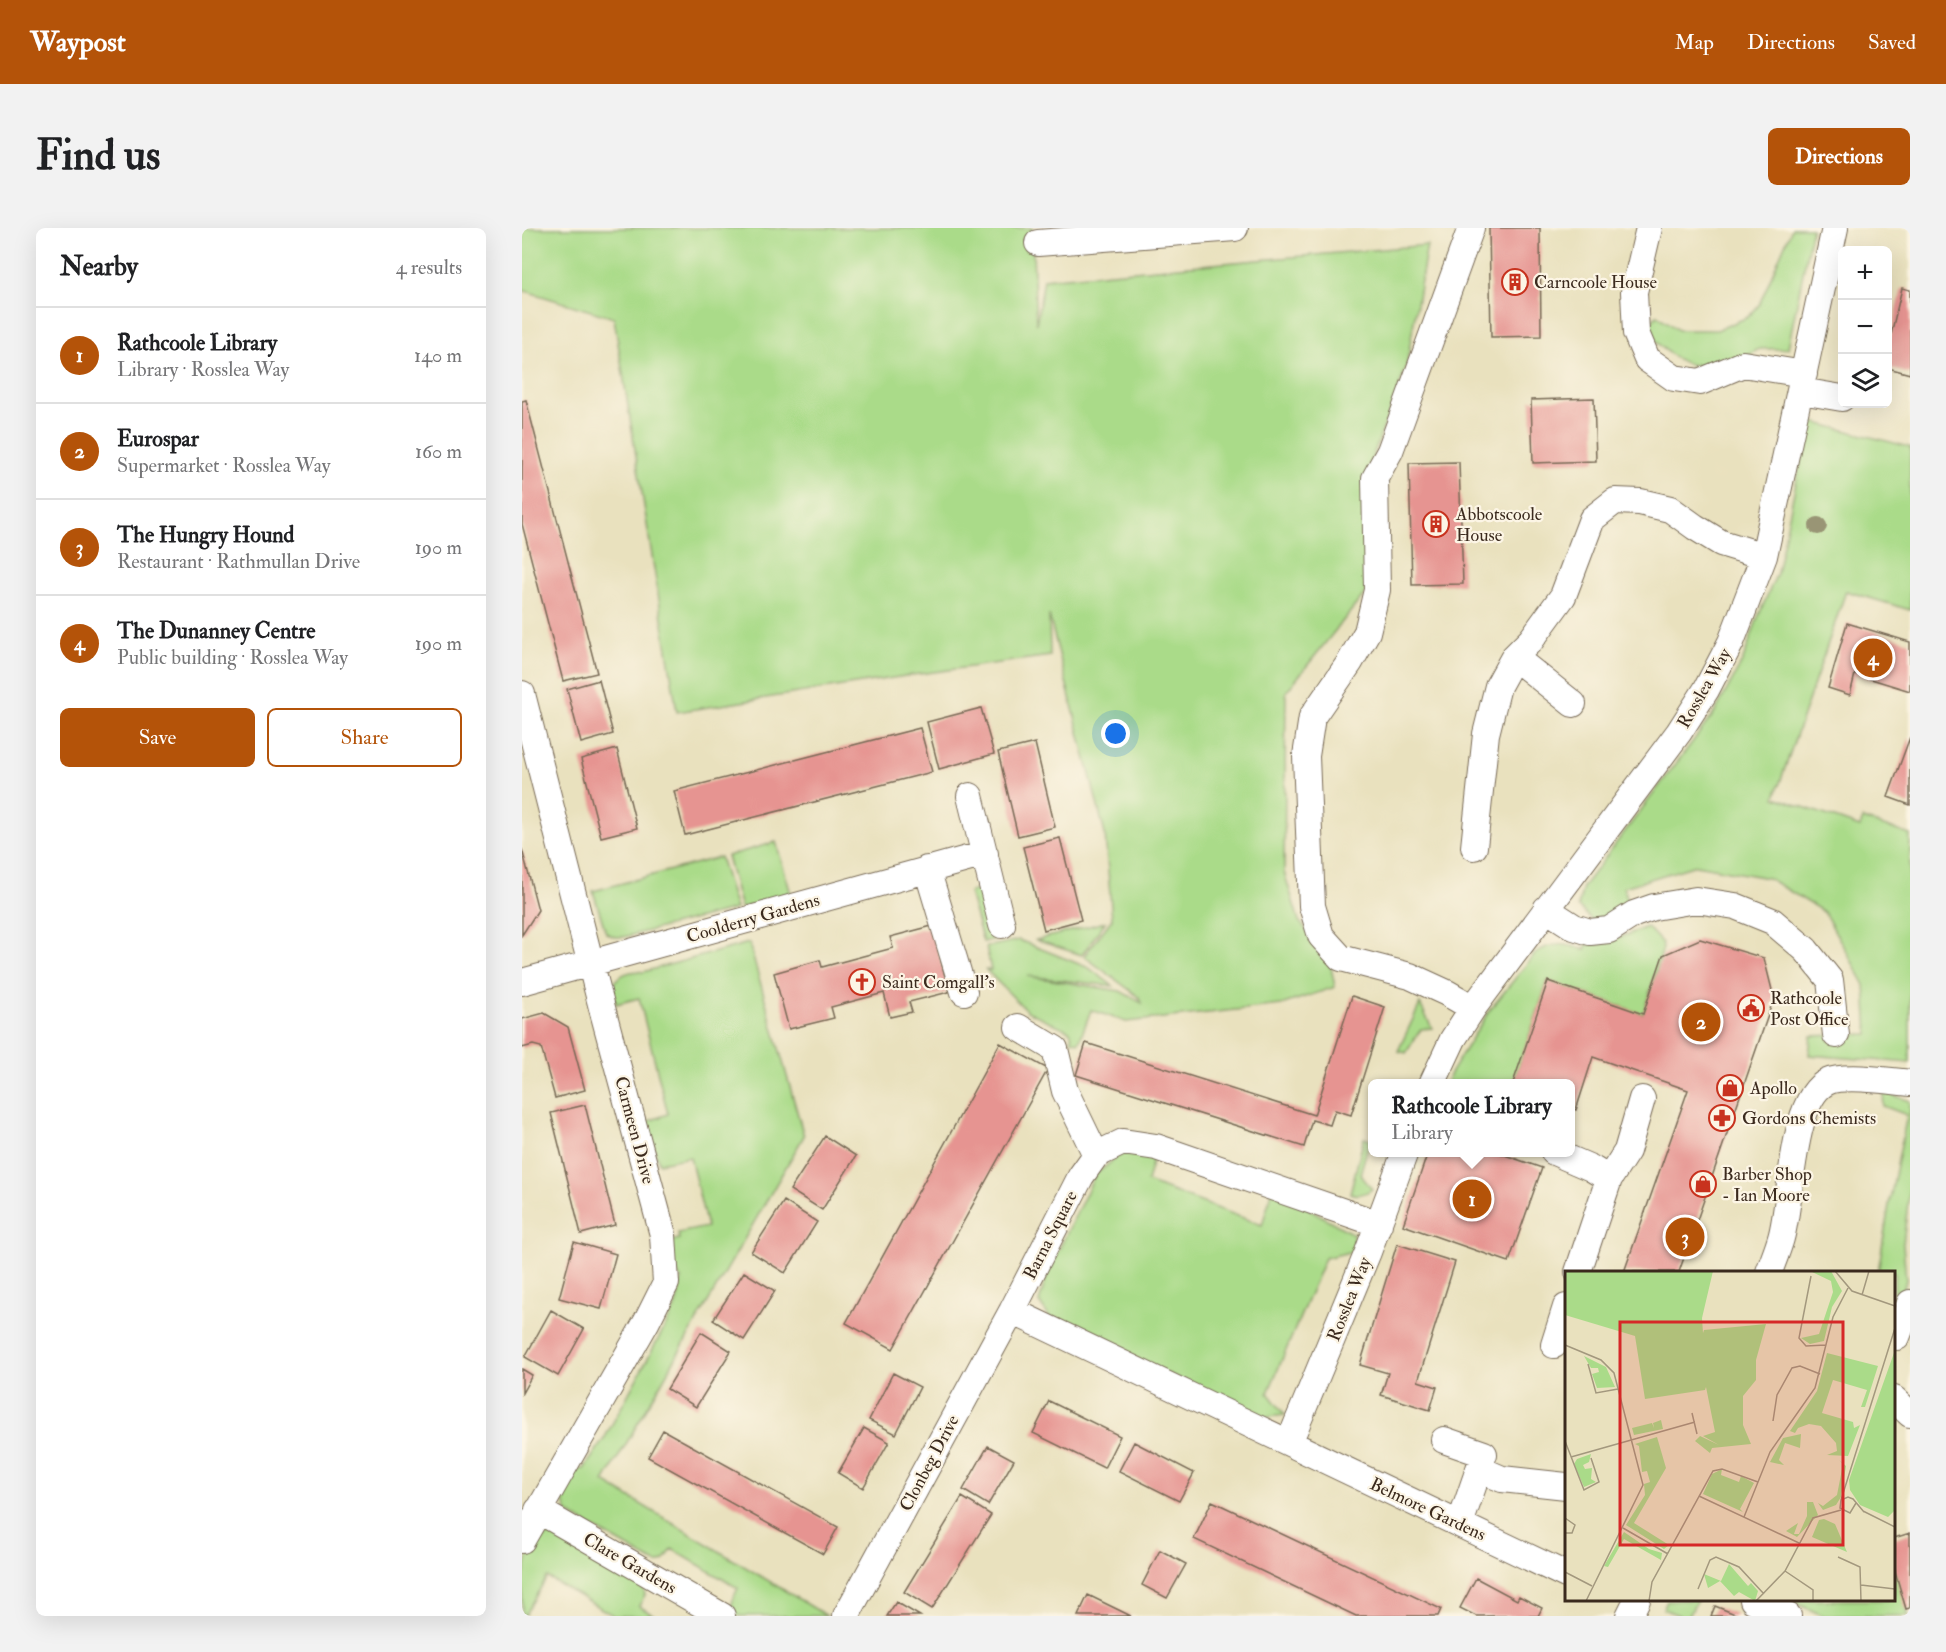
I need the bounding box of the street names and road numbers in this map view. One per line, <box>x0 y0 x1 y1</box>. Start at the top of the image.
street label: Rosslea Way <box>1672 643 1737 732</box>
street label: Coolderry Gardens <box>684 888 822 948</box>
street label: Carmeen Drive <box>609 1074 660 1187</box>
street label: Barna Square <box>1018 1187 1083 1284</box>
street label: Rosslea Way <box>1322 1253 1377 1345</box>
street label: Clonbeg Drive <box>894 1411 965 1515</box>
street label: Belmore Gardens <box>1366 1473 1489 1546</box>
street label: Clare Gardens <box>579 1527 681 1599</box>

